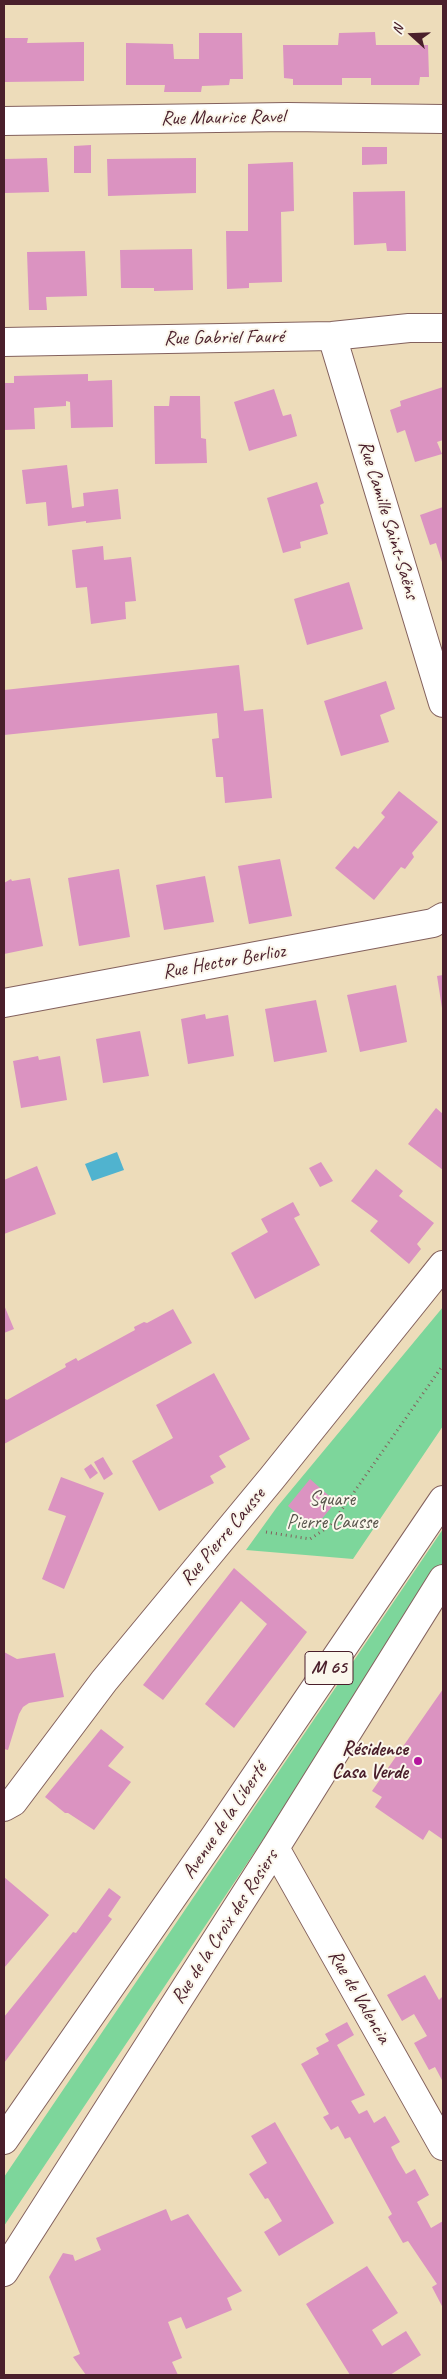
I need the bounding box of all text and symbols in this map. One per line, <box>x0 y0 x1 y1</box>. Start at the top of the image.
north arrow <box>387 10 437 60</box>
text: N <box>388 23 407 37</box>
street label: Rue Maurice Ravel <box>161 105 285 131</box>
street label: Rue Gabriel Fauré <box>164 325 284 351</box>
street label: Rue Camille Saint-Saëns <box>352 438 424 602</box>
street label: Rue Hector Berlioz <box>161 939 287 985</box>
street label: Rue Pierre Causse <box>175 1483 271 1591</box>
park label: Square Pierre Causse <box>286 1488 378 1535</box>
road number: M 65 <box>305 1652 353 1685</box>
place label: Résidence Casa Verde <box>332 1738 408 1785</box>
marker: Résidence Casa Verde <box>412 1755 424 1767</box>
street label: Avenue de la Liberté <box>177 1758 273 1884</box>
street label: Rue de la Croix des Rosiers <box>166 1845 284 2009</box>
street label: Rue de Valencia <box>322 1946 396 2048</box>

